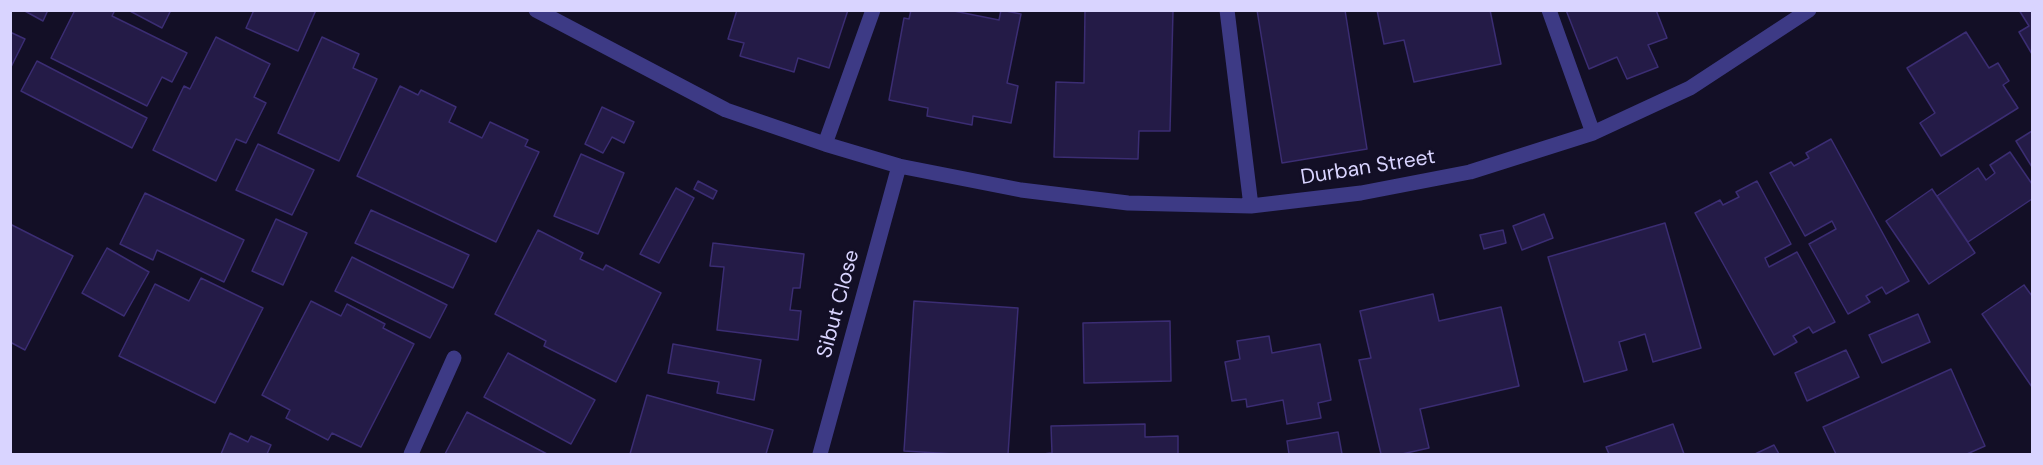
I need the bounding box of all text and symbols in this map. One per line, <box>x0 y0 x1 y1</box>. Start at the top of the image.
street label: Durban Street <box>1299 145 1437 191</box>
street label: Sibut Close <box>812 247 866 361</box>

